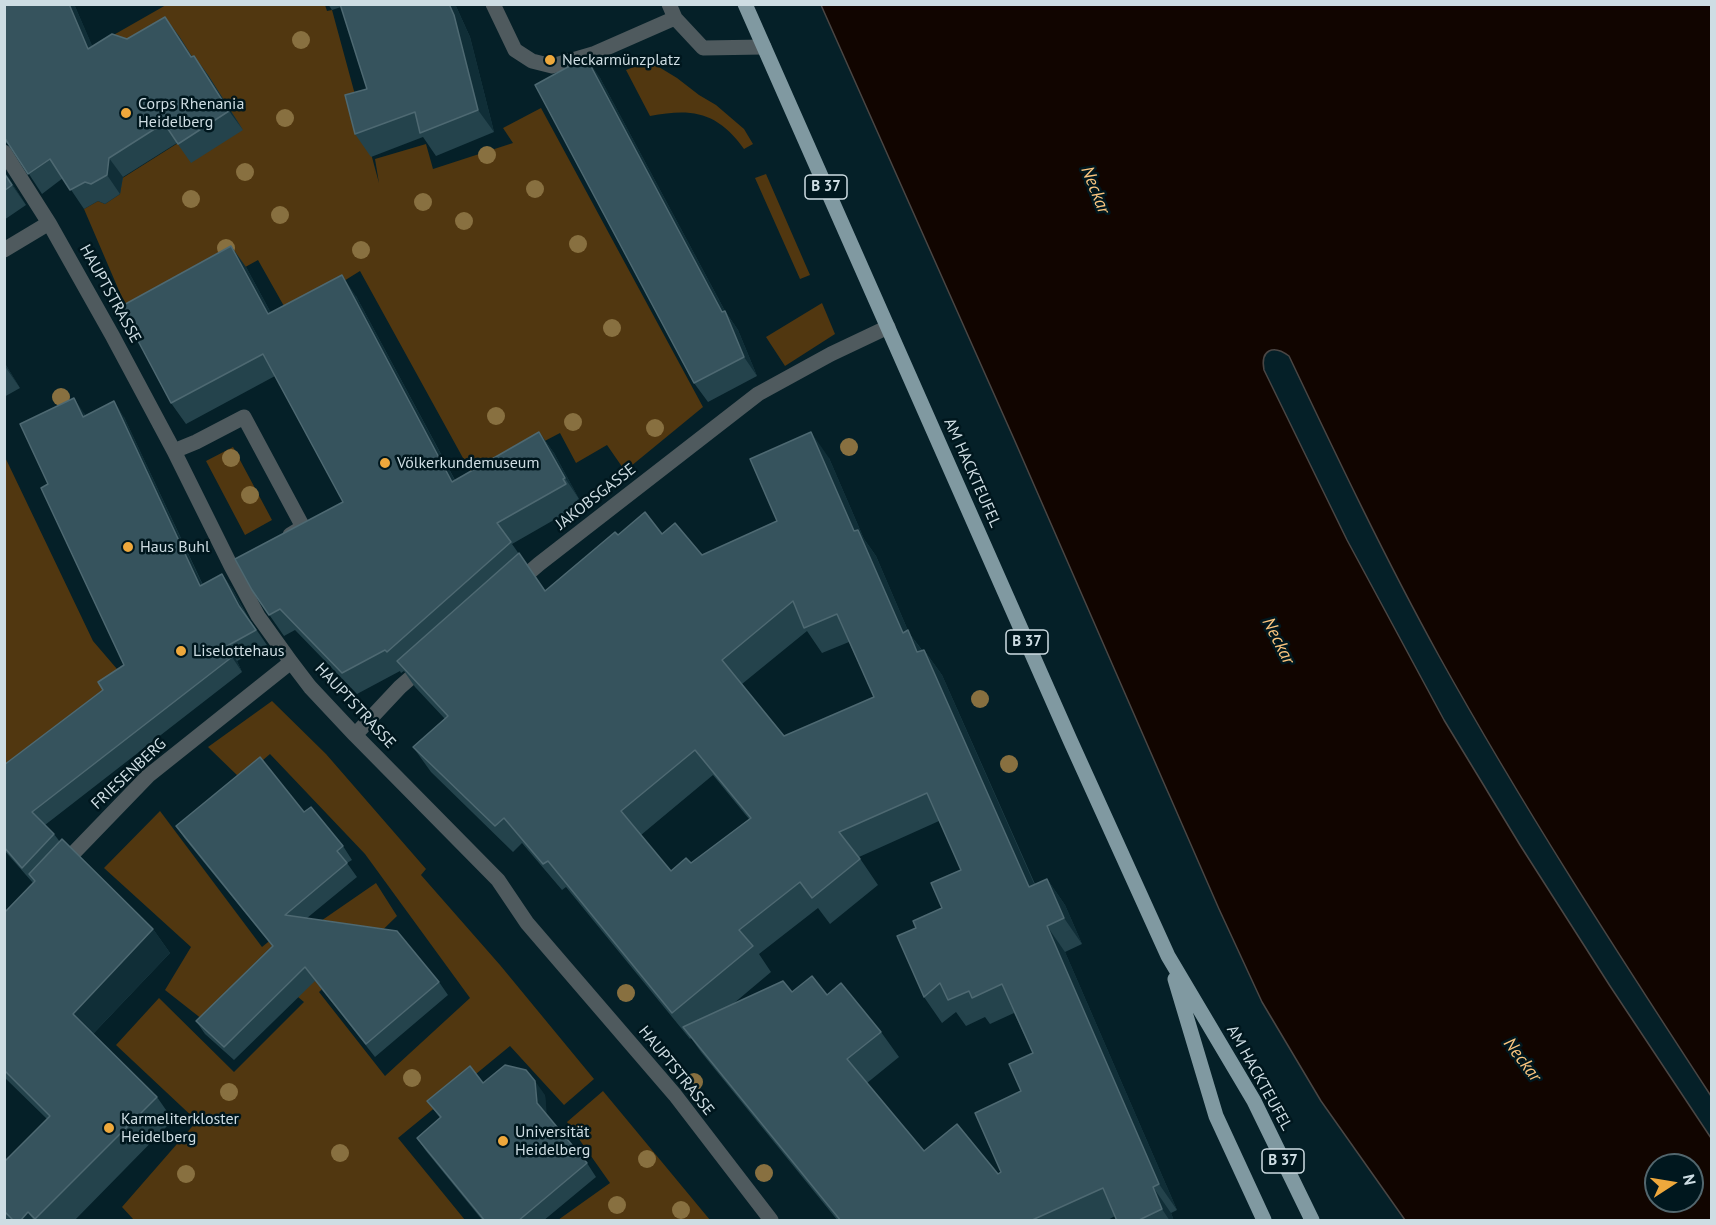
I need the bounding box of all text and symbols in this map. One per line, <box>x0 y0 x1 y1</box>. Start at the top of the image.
place label: Neckarmünzplatz <box>562 50 680 70</box>
marker: Neckarmünzplatz <box>543 53 557 67</box>
place label: Corps Rhenania Heidelberg <box>138 94 244 132</box>
marker: Corps Rhenania Heidelberg <box>119 106 133 120</box>
water label: Neckar <box>1076 163 1114 217</box>
road number: B 37 <box>805 175 847 199</box>
street label: HAUPTSTRASSE <box>75 241 145 347</box>
street label: AM HACKTEUFEL <box>939 415 1005 531</box>
place label: Völkerkundemuseum <box>397 453 539 473</box>
marker: Völkerkundemuseum <box>378 456 392 470</box>
street label: JAKOBSGASSE <box>552 460 640 534</box>
place label: Haus Buhl <box>140 537 210 557</box>
marker: Haus Buhl <box>121 540 135 554</box>
water label: Neckar <box>1257 614 1299 668</box>
road number: B 37 <box>1006 630 1048 654</box>
place label: Liselottehaus <box>193 641 285 661</box>
marker: Liselottehaus <box>174 644 188 658</box>
street label: HAUPTSTRASSE <box>311 659 399 753</box>
street label: FRIESENBERG <box>88 734 170 814</box>
street label: HAUPTSTRASSE <box>634 1022 718 1120</box>
street label: AM HACKTEUFEL <box>1222 1022 1296 1134</box>
water label: Neckar <box>1498 1034 1546 1086</box>
place label: Karmeliterkloster Heidelberg <box>121 1109 239 1147</box>
marker: Karmeliterkloster Heidelberg <box>102 1121 116 1135</box>
place label: Universität Heidelberg <box>515 1122 590 1160</box>
marker: Universität Heidelberg <box>496 1134 510 1148</box>
road number: B 37 <box>1262 1149 1304 1173</box>
north arrow <box>1644 1153 1704 1213</box>
text: N <box>1679 1172 1701 1187</box>

